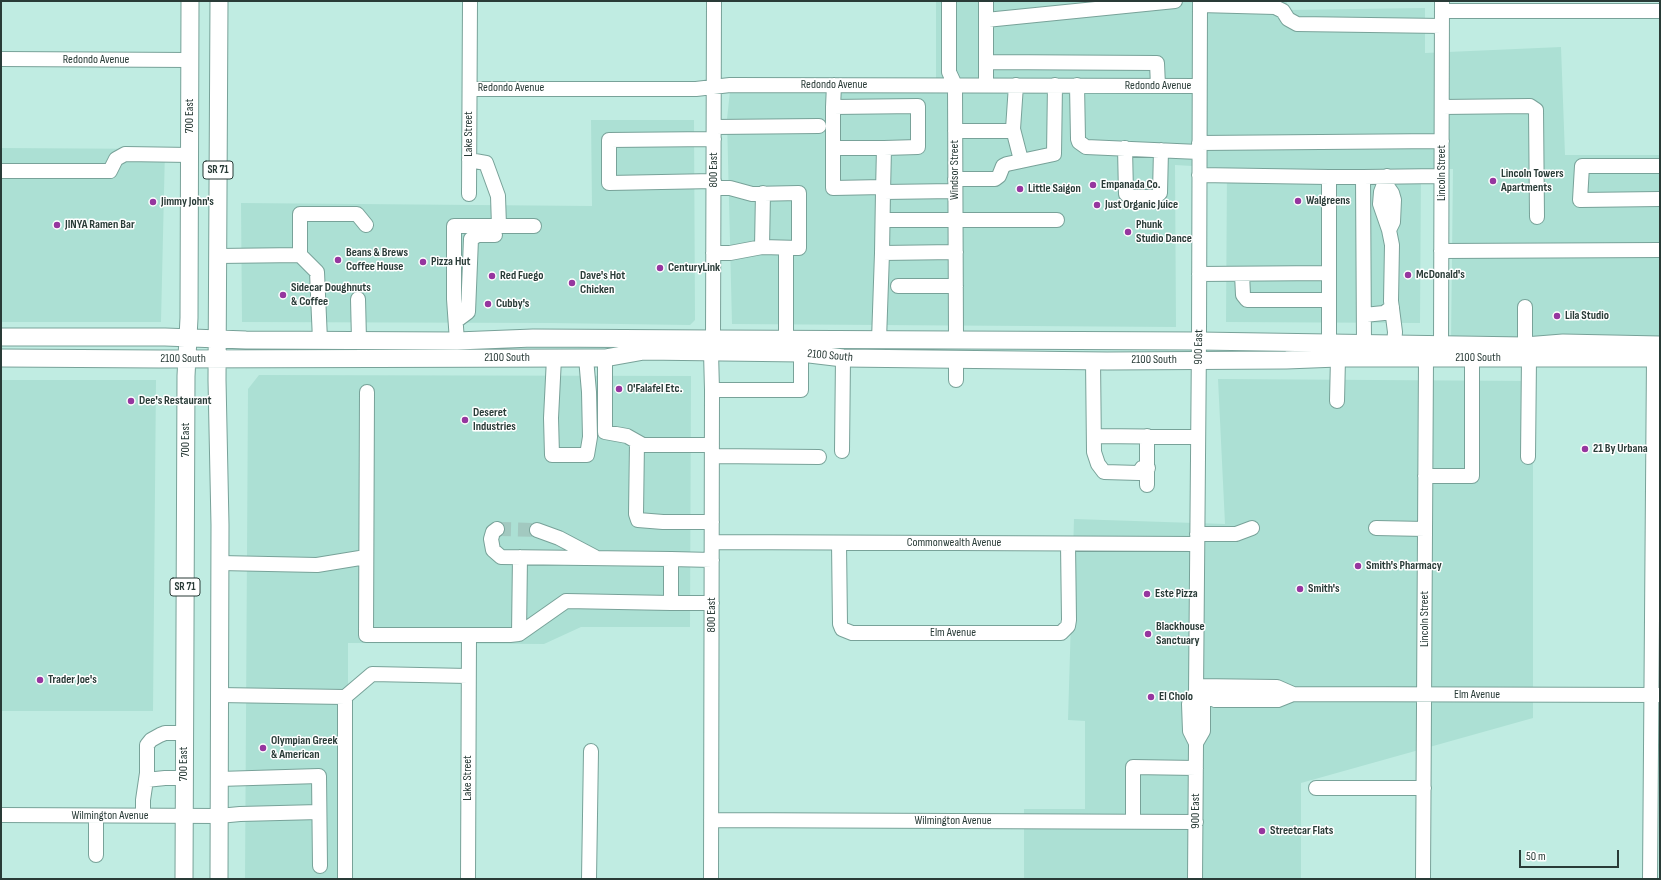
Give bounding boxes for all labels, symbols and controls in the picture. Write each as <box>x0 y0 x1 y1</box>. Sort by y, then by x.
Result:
street label: Redondo Avenue <box>63 53 129 67</box>
street label: Redondo Avenue <box>801 78 867 92</box>
street label: Redondo Avenue <box>1125 79 1191 93</box>
street label: Redondo Avenue <box>478 81 544 95</box>
street label: 700 East <box>183 99 197 133</box>
street label: Lake Street <box>462 111 476 157</box>
street label: Windsor Street <box>948 140 962 200</box>
street label: Lincoln Street <box>1435 145 1449 201</box>
street label: 800 East <box>707 152 721 188</box>
road number: SR 71 <box>203 161 233 179</box>
place label: Lincoln Towers Apartments <box>1501 167 1564 195</box>
marker: Lincoln Towers Apartments <box>1488 176 1498 186</box>
place label: Empanada Co. <box>1101 178 1160 192</box>
marker: Empanada Co. <box>1088 180 1098 190</box>
place label: Little Saigon <box>1028 182 1081 196</box>
marker: Little Saigon <box>1015 184 1025 194</box>
place label: Walgreens <box>1306 194 1350 208</box>
place label: Jimmy John's <box>161 195 214 209</box>
marker: Walgreens <box>1293 196 1303 206</box>
marker: Jimmy John's <box>148 197 158 207</box>
place label: Just Organic Juice <box>1105 198 1178 212</box>
marker: Just Organic Juice <box>1092 200 1102 210</box>
place label: JINYA Ramen Bar <box>65 218 135 232</box>
place label: Phunk Studio Dance <box>1136 218 1192 246</box>
marker: JINYA Ramen Bar <box>52 220 62 230</box>
marker: Phunk Studio Dance <box>1123 227 1133 237</box>
place label: Beans & Brews Coffee House <box>346 246 408 274</box>
marker: Beans & Brews Coffee House <box>333 255 343 265</box>
place label: Pizza Hut <box>431 255 470 269</box>
marker: Pizza Hut <box>418 257 428 267</box>
place label: CenturyLink <box>668 261 720 275</box>
marker: CenturyLink <box>655 263 665 273</box>
place label: McDonald's <box>1416 268 1465 282</box>
place label: Red Fuego <box>500 269 543 283</box>
place label: Dave's Hot Chicken <box>580 269 625 297</box>
marker: McDonald's <box>1403 270 1413 280</box>
marker: Red Fuego <box>487 271 497 281</box>
marker: Dave's Hot Chicken <box>567 278 577 288</box>
place label: Sidecar Doughnuts & Coffee <box>291 281 371 309</box>
marker: Sidecar Doughnuts & Coffee <box>278 290 288 300</box>
place label: Cubby's <box>496 297 529 311</box>
marker: Cubby's <box>483 299 493 309</box>
place label: Lila Studio <box>1565 309 1609 323</box>
marker: Lila Studio <box>1552 311 1562 321</box>
street label: 900 East <box>1191 329 1207 365</box>
street label: 2100 South <box>807 347 853 365</box>
street label: 2100 South <box>484 351 530 365</box>
street label: 2100 South <box>1455 351 1501 365</box>
street label: 2100 South <box>160 352 206 366</box>
street label: 2100 South <box>1131 353 1177 367</box>
place label: O'Falafel Etc. <box>627 382 682 396</box>
marker: O'Falafel Etc. <box>614 384 624 394</box>
place label: Dee's Restaurant <box>139 394 212 408</box>
marker: Dee's Restaurant <box>126 396 136 406</box>
place label: Deseret Industries <box>473 406 516 434</box>
marker: Deseret Industries <box>460 415 470 425</box>
street label: 700 East <box>179 423 193 457</box>
place label: 21 By Urbana <box>1593 442 1648 456</box>
marker: 21 By Urbana <box>1580 444 1590 454</box>
street label: Commonwealth Avenue <box>907 536 1001 550</box>
place label: Smith's Pharmacy <box>1366 559 1442 573</box>
marker: Smith's Pharmacy <box>1353 561 1363 571</box>
road number: SR 71 <box>170 578 200 596</box>
place label: Smith's <box>1308 582 1340 596</box>
marker: Smith's <box>1295 584 1305 594</box>
place label: Este Pizza <box>1155 587 1198 601</box>
marker: Este Pizza <box>1142 589 1152 599</box>
street label: Lincoln Street <box>1418 591 1432 647</box>
street label: 800 East <box>705 597 719 633</box>
place label: Blackhouse Sanctuary <box>1156 620 1205 648</box>
street label: Elm Avenue <box>930 626 976 640</box>
marker: Blackhouse Sanctuary <box>1143 629 1153 639</box>
place label: Trader Joe's <box>48 673 97 687</box>
marker: Trader Joe's <box>35 675 45 685</box>
street label: Elm Avenue <box>1454 688 1500 702</box>
place label: El Cholo <box>1159 690 1193 704</box>
marker: El Cholo <box>1146 692 1156 702</box>
place label: Olympian Greek & American <box>271 734 338 762</box>
marker: Olympian Greek & American <box>258 743 268 753</box>
street label: 700 East <box>177 747 191 781</box>
street label: Lake Street <box>461 755 475 801</box>
street label: 900 East <box>1189 793 1203 829</box>
street label: Wilmington Avenue <box>71 809 149 823</box>
street label: Wilmington Avenue <box>914 814 992 828</box>
place label: Streetcar Flats <box>1270 824 1333 838</box>
marker: Streetcar Flats <box>1257 826 1267 836</box>
scale bar <box>1521 842 1621 868</box>
text: 50 m <box>1526 849 1546 864</box>

